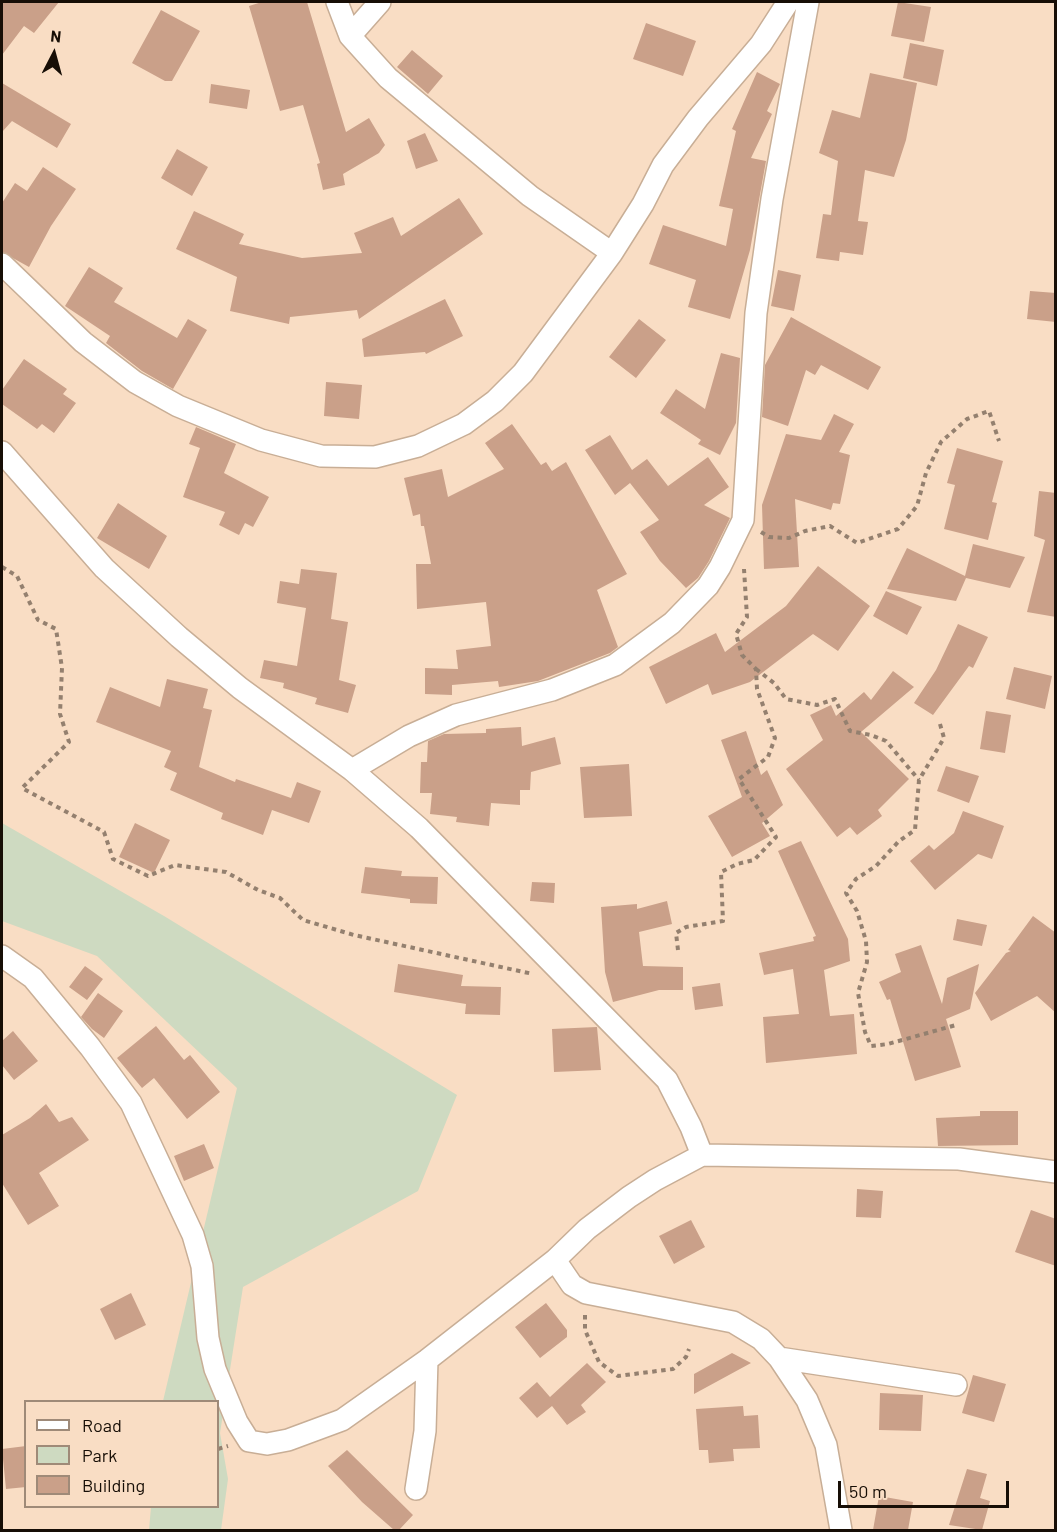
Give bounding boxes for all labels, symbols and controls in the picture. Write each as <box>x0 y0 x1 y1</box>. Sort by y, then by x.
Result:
north arrow <box>24 24 84 84</box>
text: N <box>50 26 62 46</box>
legend <box>24 1400 219 1508</box>
text: Road <box>82 1414 122 1436</box>
text: Park <box>82 1444 117 1466</box>
scale bar <box>841 1469 1012 1507</box>
text: Building <box>82 1474 145 1496</box>
text: 50 m <box>849 1480 887 1502</box>

